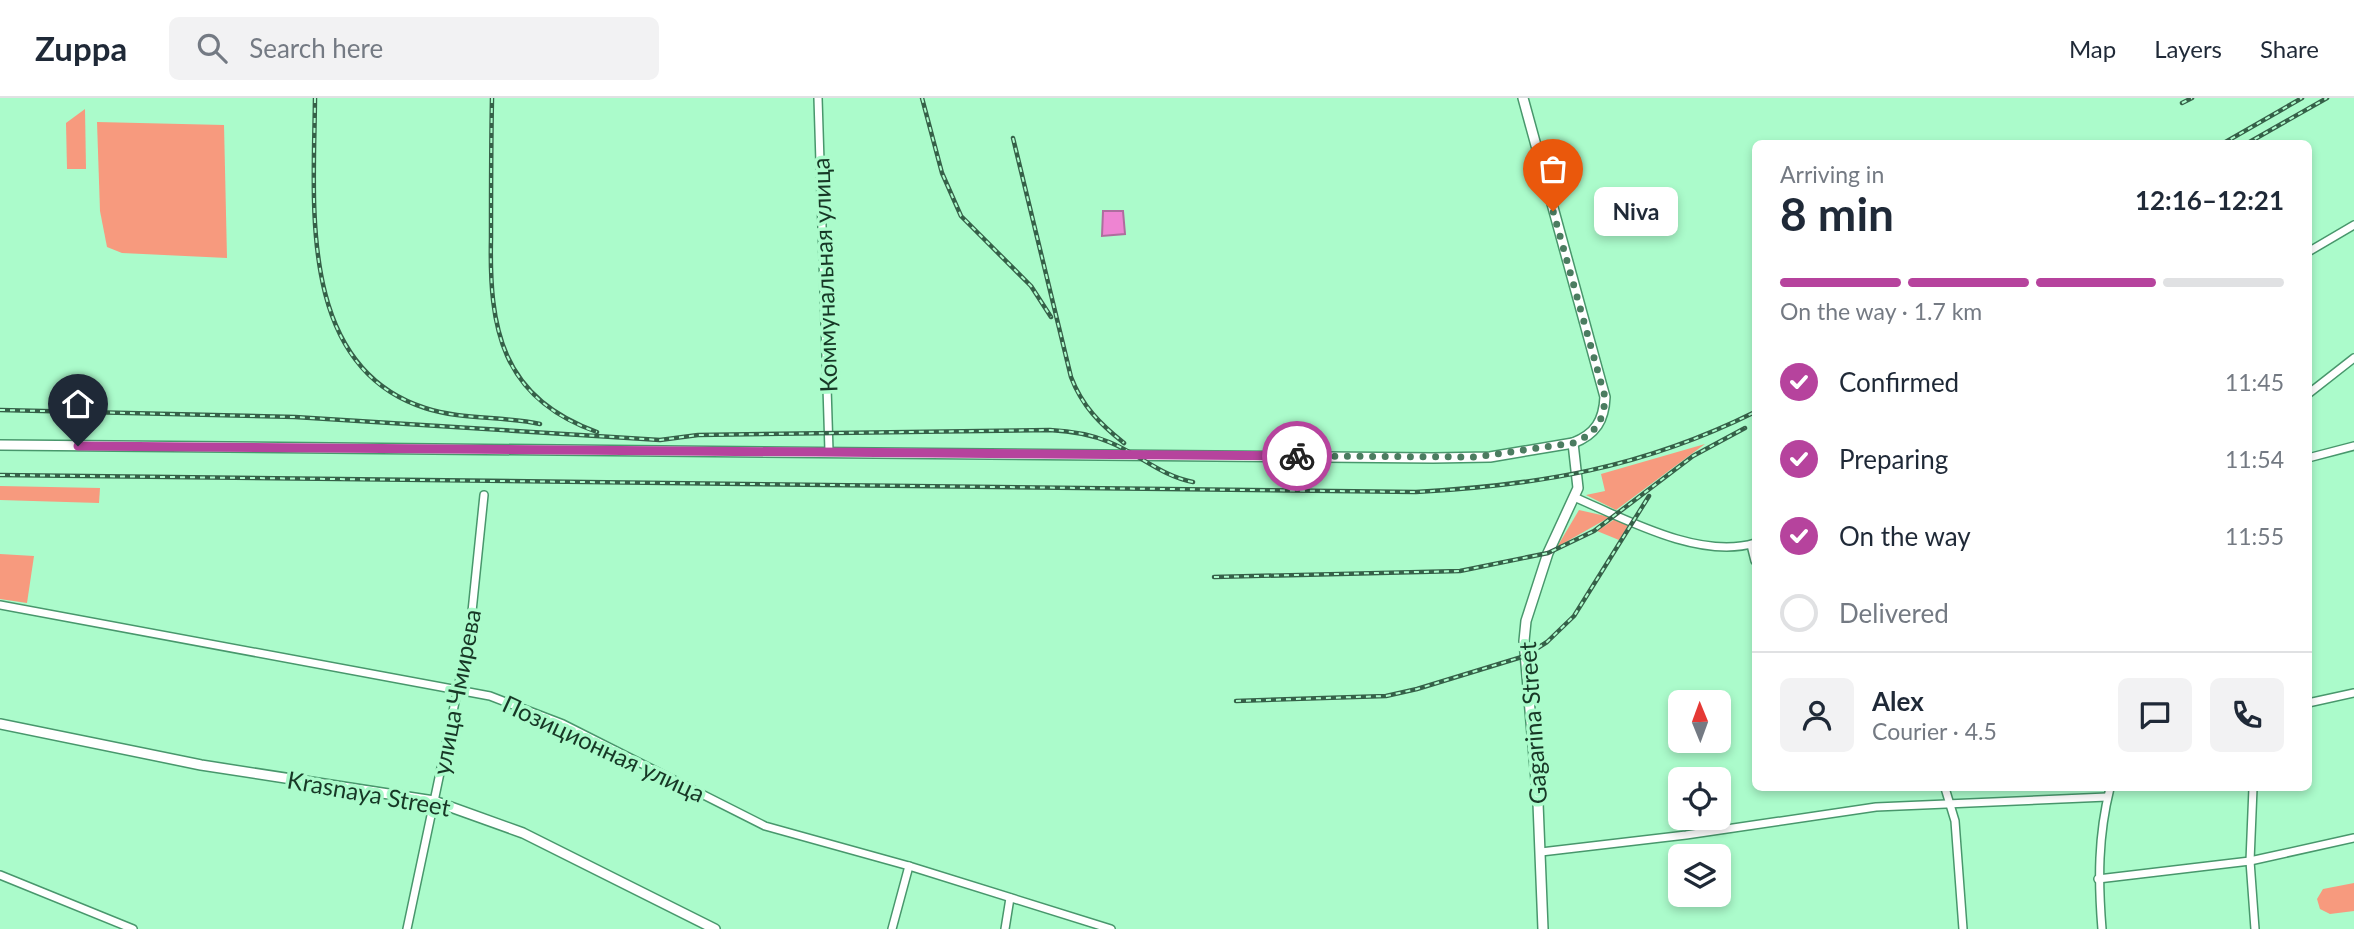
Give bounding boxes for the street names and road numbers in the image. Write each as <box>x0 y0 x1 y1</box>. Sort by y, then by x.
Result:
street label: Коммунальная улица <box>805 157 843 393</box>
street label: улица Чмирева <box>426 607 486 777</box>
street label: Gagarina Street <box>1512 640 1552 805</box>
street label: Позиционная улица <box>498 688 710 808</box>
street label: Krasnaya Street <box>285 764 453 822</box>

